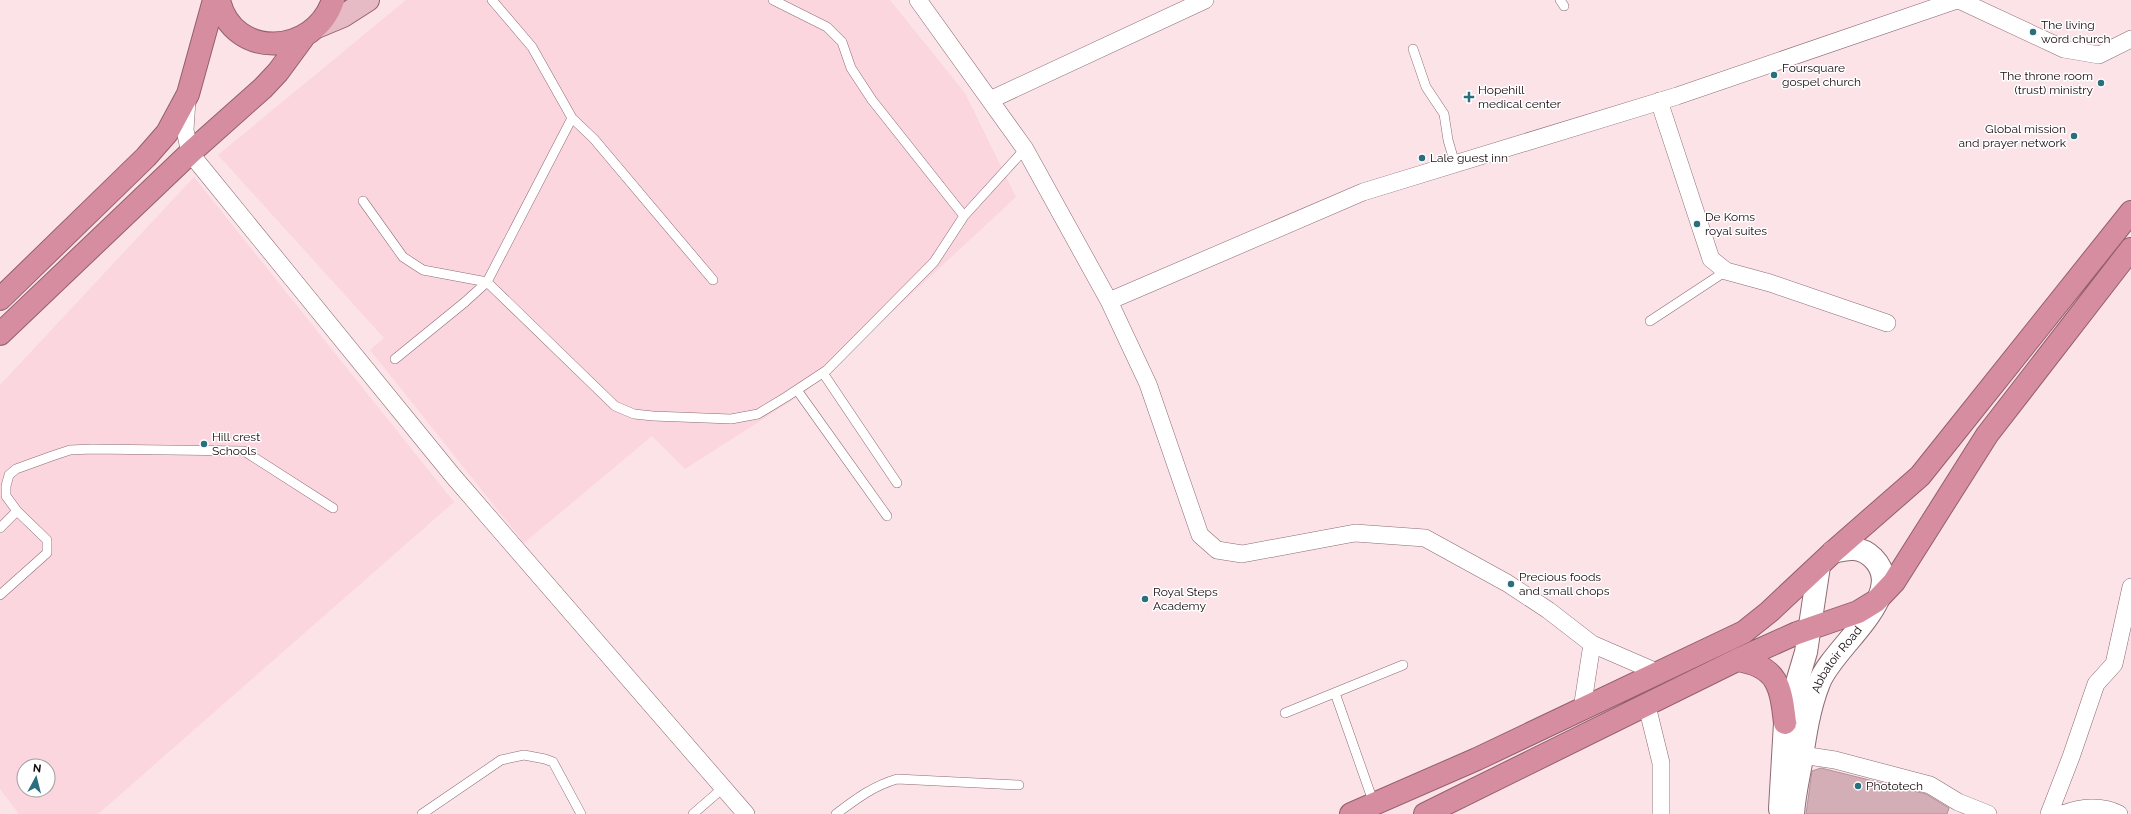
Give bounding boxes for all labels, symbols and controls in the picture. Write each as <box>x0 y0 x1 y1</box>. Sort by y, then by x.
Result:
place label: The living word church <box>2041 18 2111 46</box>
marker: The living word church <box>2028 27 2038 37</box>
place label: Foursquare gospel church <box>1782 61 1861 89</box>
place label: The throne room (trust) ministry <box>2000 69 2093 97</box>
marker: Foursquare gospel church <box>1769 70 1779 80</box>
marker: The throne room (trust) ministry <box>2096 78 2106 88</box>
place label: Hopehill medical center <box>1478 83 1562 111</box>
marker: Hopehill medical center <box>1463 91 1475 103</box>
place label: Global mission and prayer network <box>1958 122 2067 150</box>
marker: Global mission and prayer network <box>2069 131 2079 141</box>
place label: Lale guest inn <box>1430 151 1508 165</box>
marker: Lale guest inn <box>1417 153 1427 163</box>
place label: De Koms royal suites <box>1705 210 1767 238</box>
marker: De Koms royal suites <box>1692 219 1702 229</box>
place label: Hill crest Schools <box>212 430 260 458</box>
marker: Hill crest Schools <box>199 439 209 449</box>
place label: Precious foods and small chops <box>1519 570 1610 598</box>
marker: Precious foods and small chops <box>1506 579 1516 589</box>
place label: Royal Steps Academy <box>1153 585 1218 613</box>
marker: Royal Steps Academy <box>1140 594 1150 604</box>
street label: Abbatoir Road <box>1809 623 1865 695</box>
north arrow <box>16 758 56 798</box>
text: N <box>32 762 42 776</box>
place label: Phototech <box>1866 779 1923 793</box>
marker: Phototech <box>1853 781 1863 791</box>

